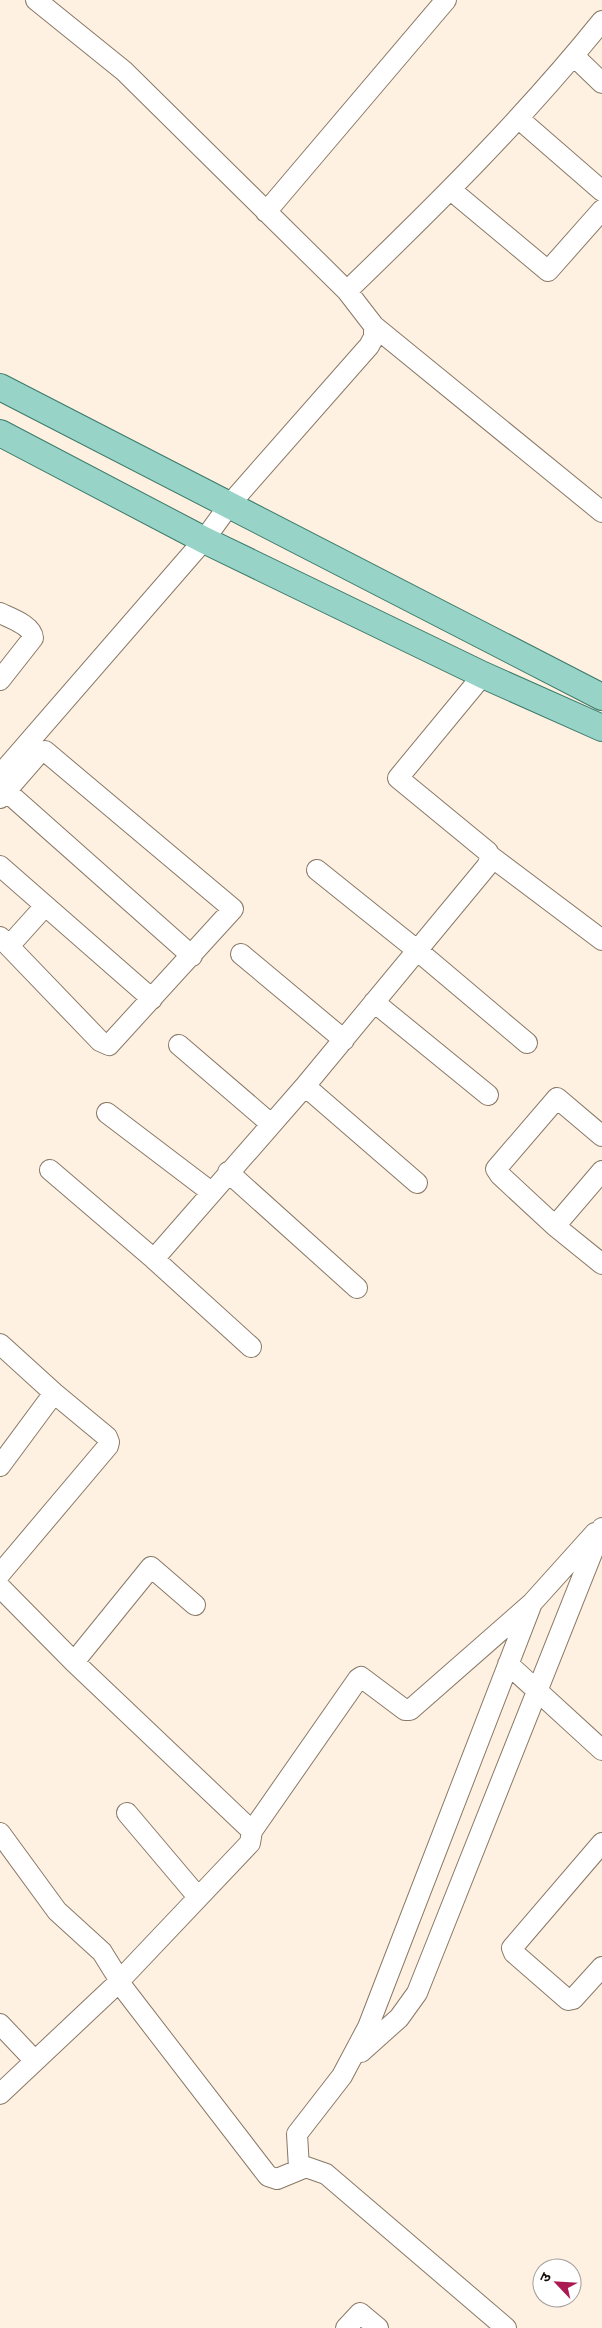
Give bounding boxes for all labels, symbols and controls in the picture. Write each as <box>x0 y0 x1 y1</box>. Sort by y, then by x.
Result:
north arrow <box>532 2258 582 2308</box>
text: उ <box>534 2268 556 2285</box>

